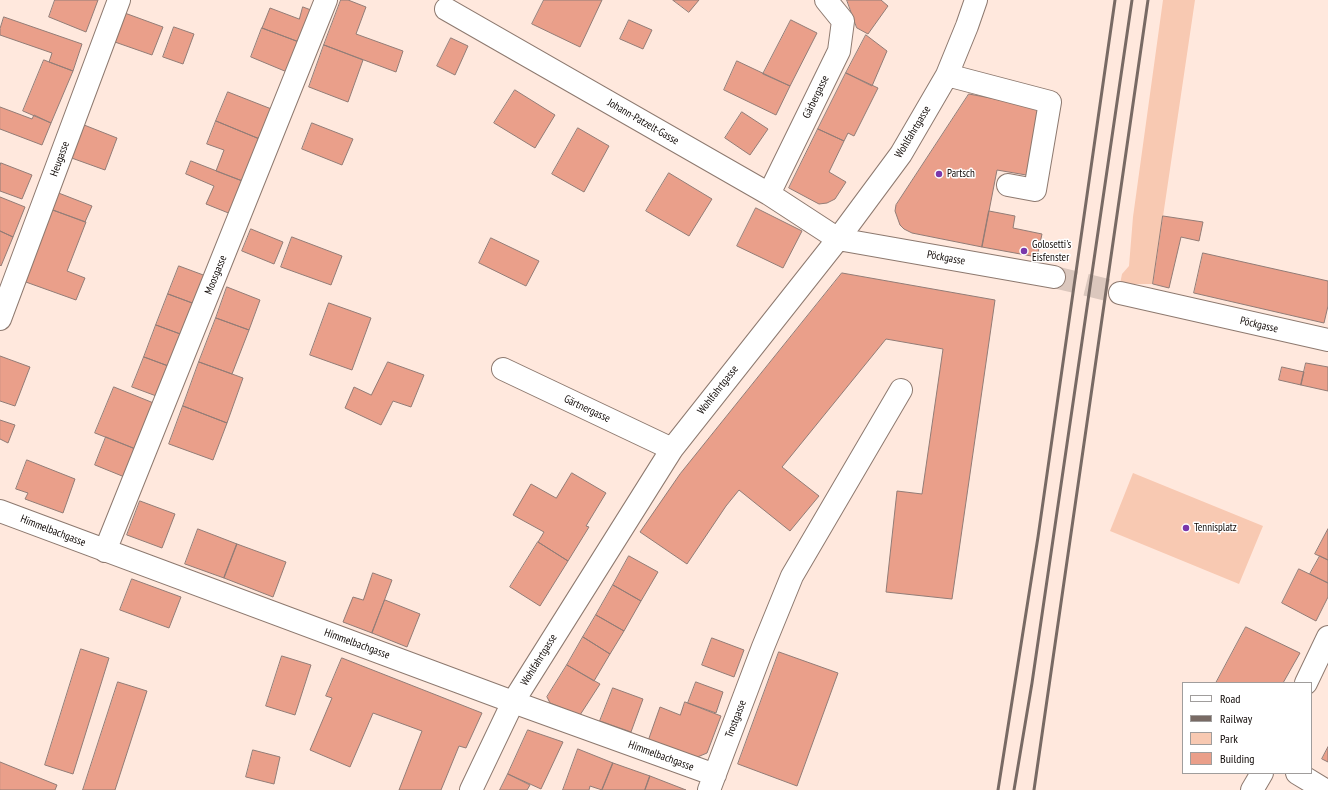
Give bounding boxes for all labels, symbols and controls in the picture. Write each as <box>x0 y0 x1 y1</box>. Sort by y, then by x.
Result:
street label: Gärbergasse <box>800 73 832 121</box>
street label: Johann-Patzelt-Gasse <box>605 96 681 148</box>
street label: Wohlfahrtgasse <box>892 104 934 160</box>
street label: Heugasse <box>48 140 72 178</box>
place label: Partsch <box>947 167 975 181</box>
marker: Partsch <box>934 169 944 179</box>
place label: Golosetti's Eisfenster <box>1032 238 1071 264</box>
marker: Golosetti's Eisfenster <box>1019 246 1029 256</box>
street label: Pöckgasse <box>926 248 966 268</box>
street label: Moosgasse <box>202 253 230 297</box>
street label: Pöckgasse <box>1239 314 1279 336</box>
street label: Wohlfahrtgasse <box>695 363 741 417</box>
street label: Gärtnergasse <box>562 393 612 425</box>
street label: Himmelbachgasse <box>19 513 87 549</box>
place label: Tennisplatz <box>1194 521 1237 535</box>
marker: Tennisplatz <box>1181 523 1191 533</box>
street label: Himmelbachgasse <box>322 626 392 662</box>
street label: Wohlfahrtgasse <box>518 632 560 688</box>
legend <box>1182 682 1312 774</box>
text: Road <box>1220 691 1240 706</box>
street label: Trostgasse <box>723 698 749 740</box>
text: Railway <box>1220 711 1252 726</box>
text: Park <box>1220 731 1238 746</box>
street label: Himmelbachgasse <box>626 738 696 774</box>
text: Building <box>1220 751 1255 766</box>

